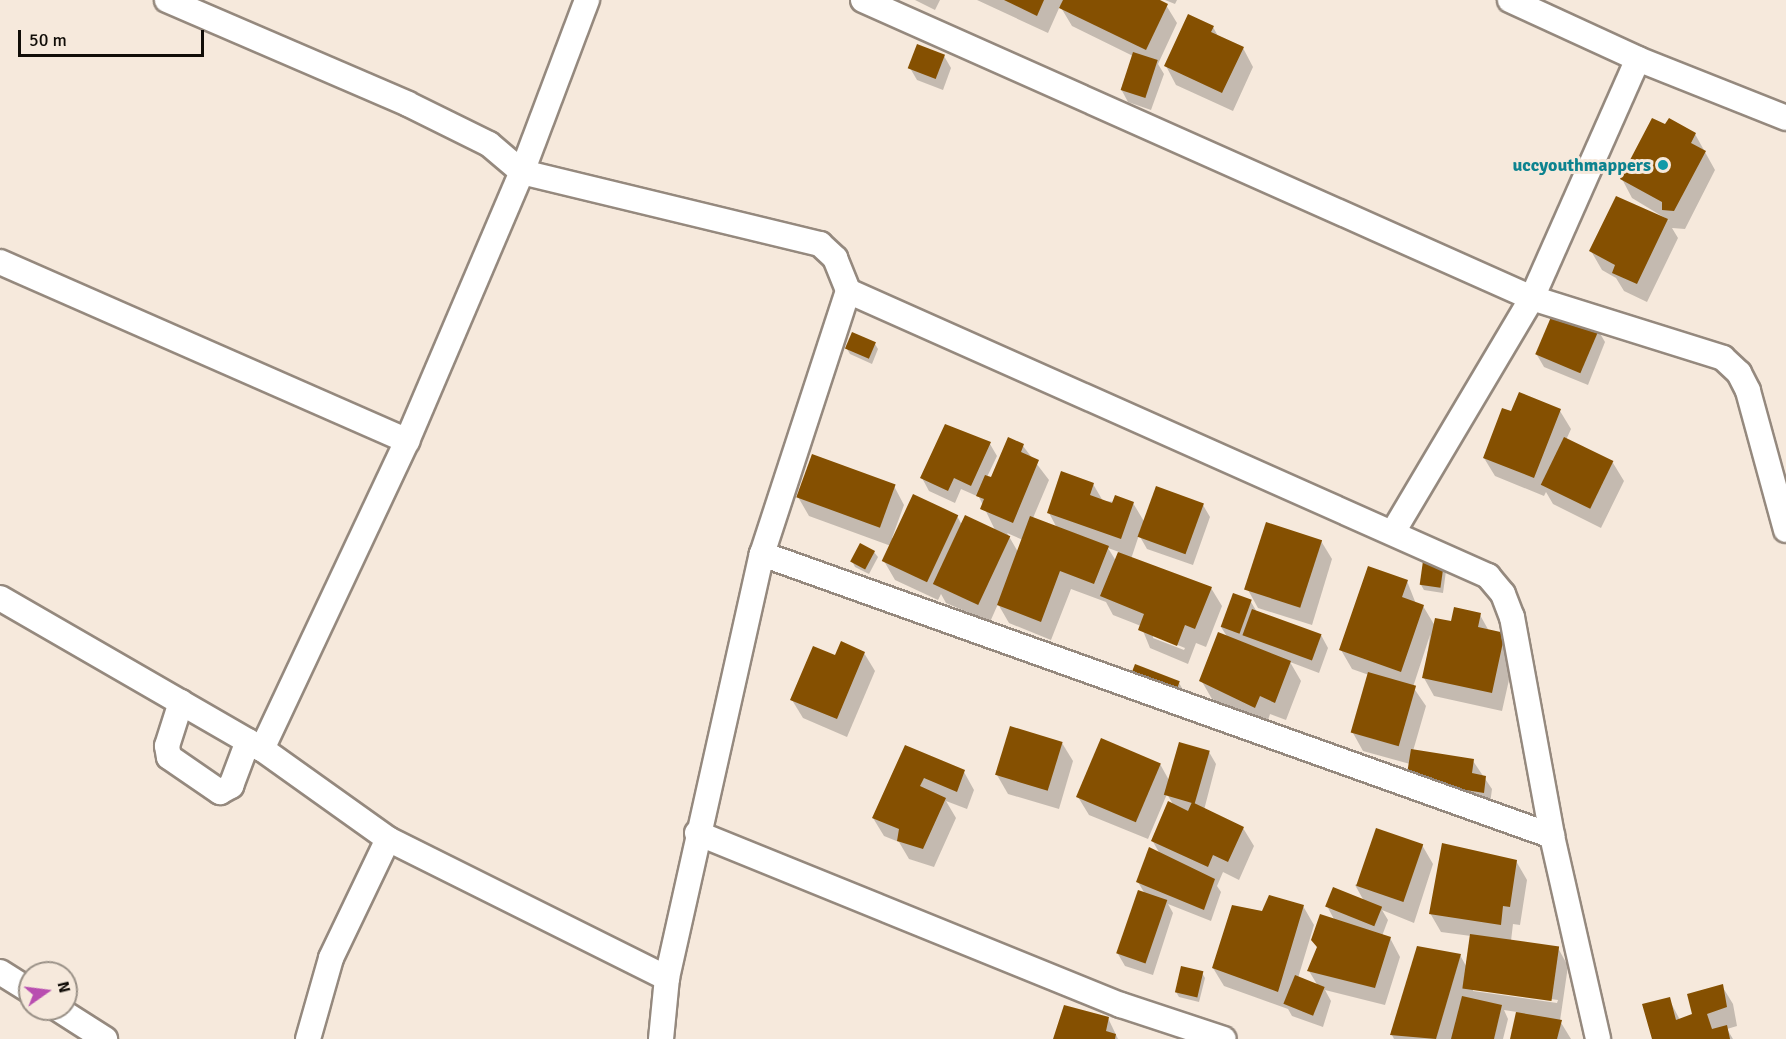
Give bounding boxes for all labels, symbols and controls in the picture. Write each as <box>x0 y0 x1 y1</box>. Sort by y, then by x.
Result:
scale bar <box>21 18 207 56</box>
text: 50 m <box>29 29 67 51</box>
place label: uccyouthmappers <box>1512 154 1651 176</box>
marker: uccyouthmappers <box>1656 158 1670 172</box>
north arrow <box>18 961 78 1021</box>
text: N <box>52 979 75 995</box>

